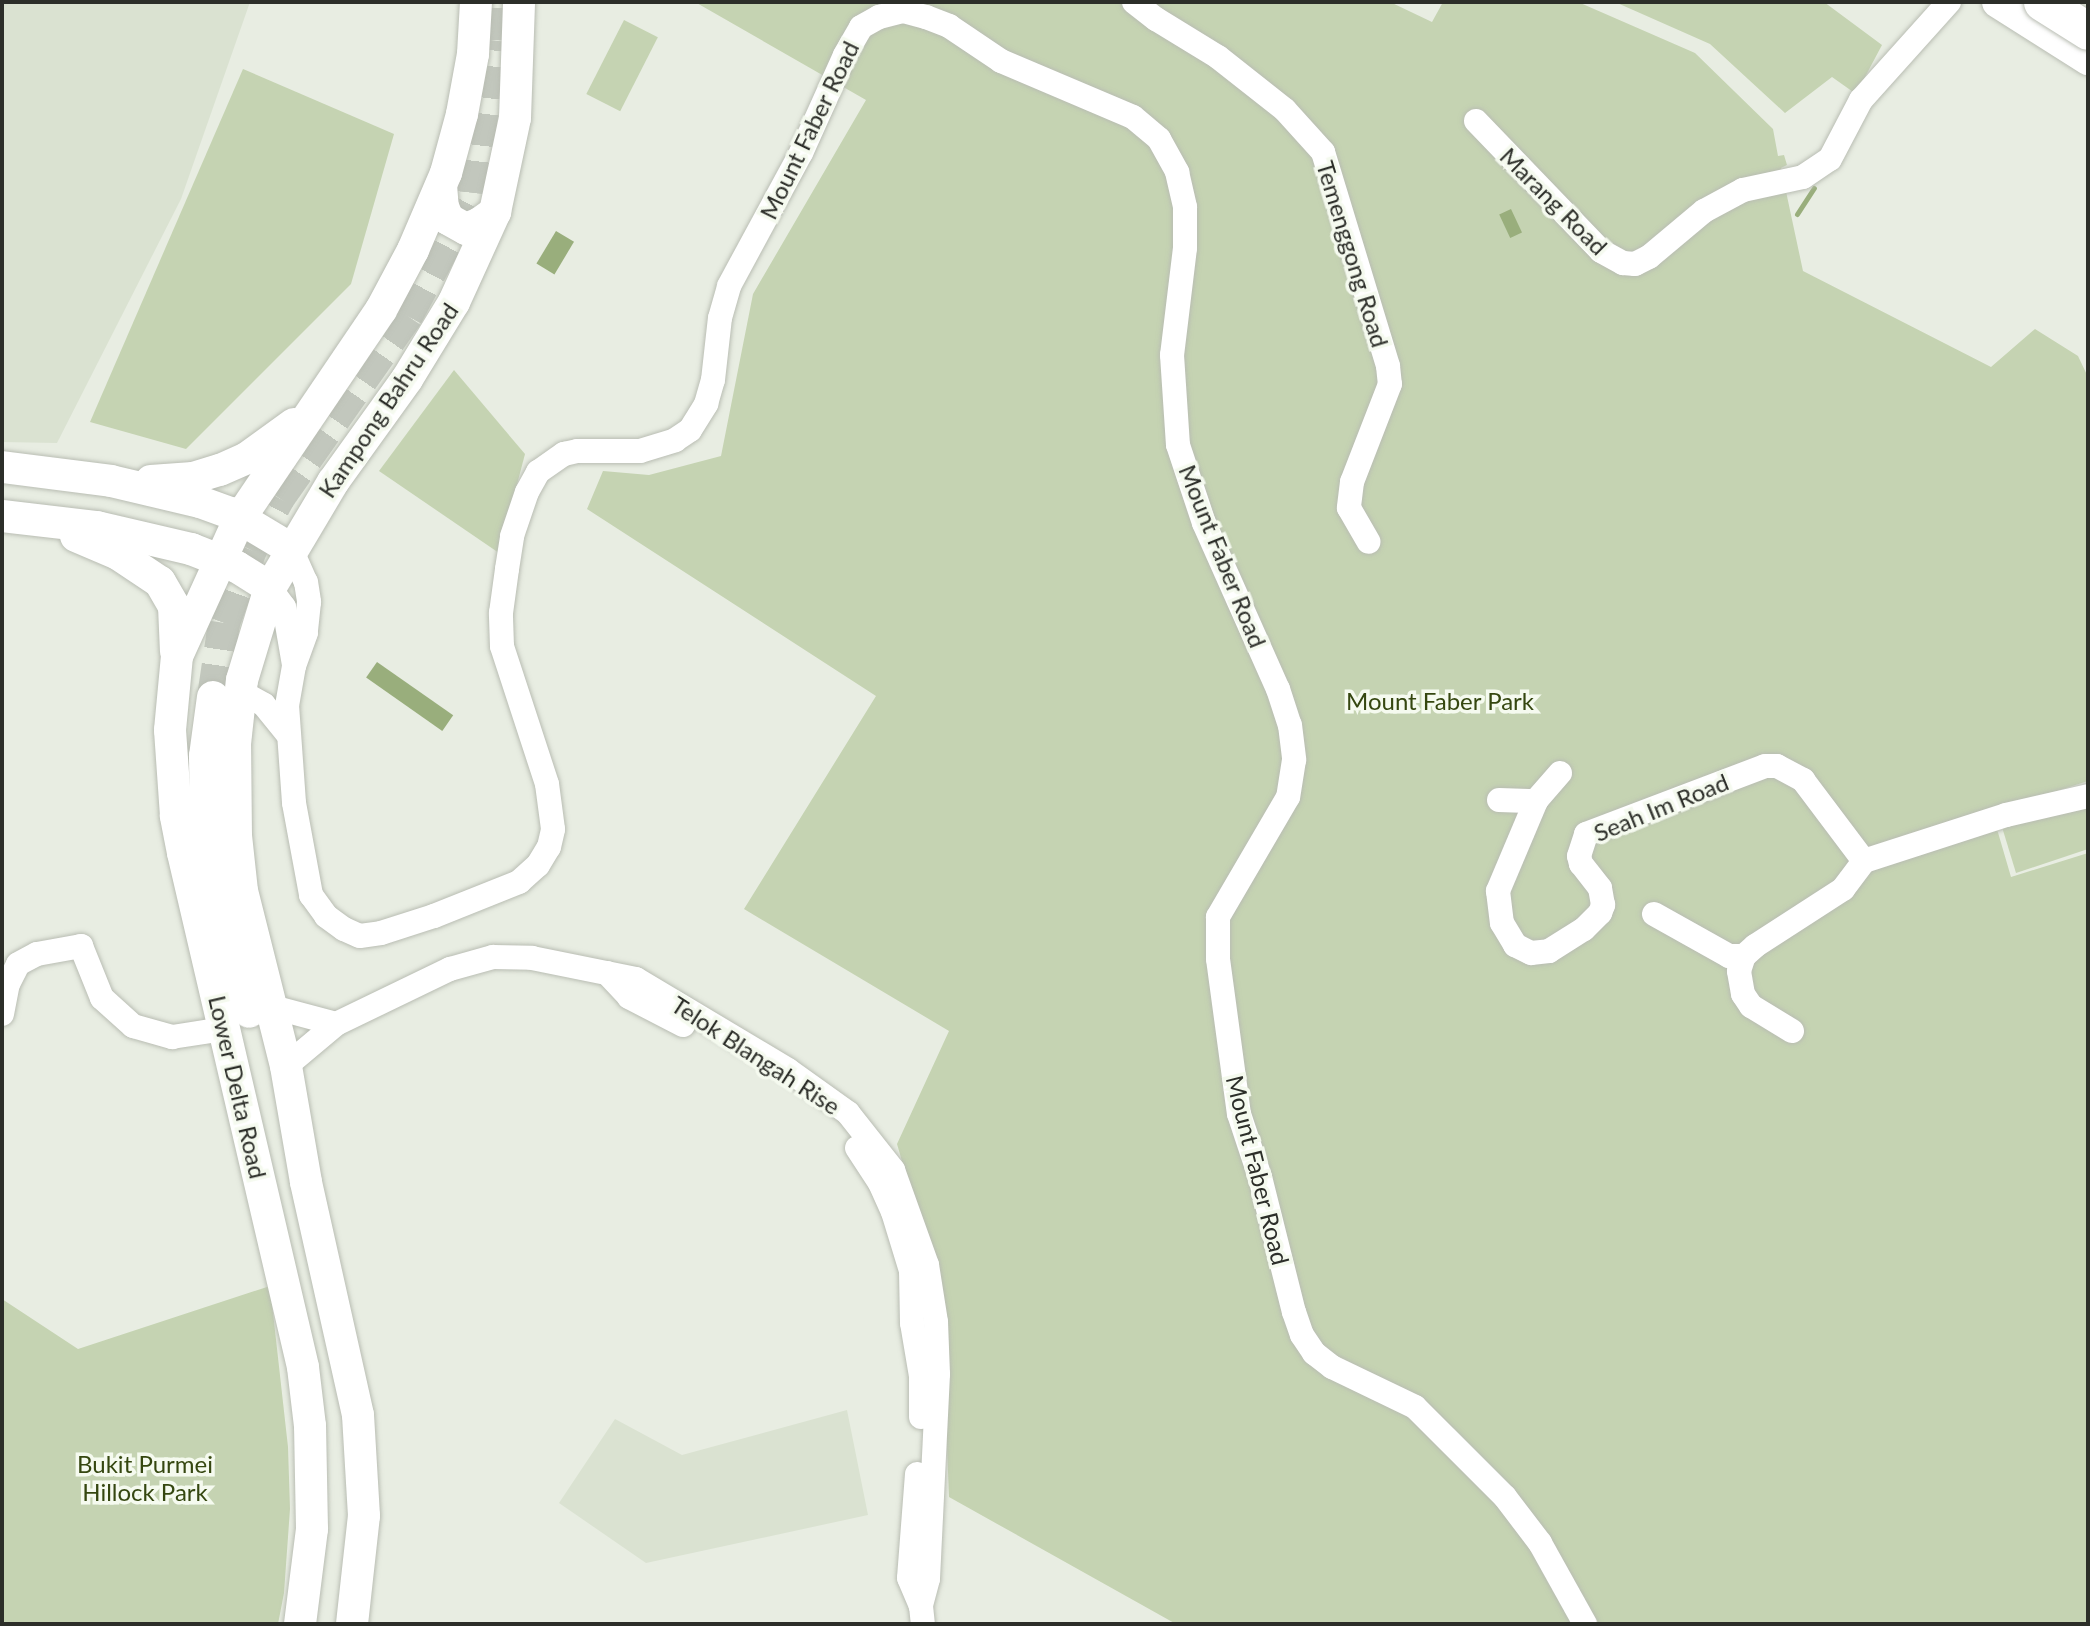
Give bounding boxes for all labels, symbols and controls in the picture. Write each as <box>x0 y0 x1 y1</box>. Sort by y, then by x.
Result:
street label: Mount Faber Road <box>753 36 865 224</box>
street label: Marang Road <box>1494 141 1614 261</box>
street label: Temenggong Road <box>1311 157 1395 351</box>
street label: Kampong Bahru Road <box>312 297 464 503</box>
street label: Mount Faber Road <box>1173 460 1273 652</box>
park label: Mount Faber Park <box>1346 687 1534 715</box>
street label: Seah Im Road <box>1589 767 1733 847</box>
street label: Telok Blangah Rise <box>666 990 846 1120</box>
street label: Lower Delta Road <box>203 992 273 1182</box>
street label: Mount Faber Road <box>1220 1072 1296 1268</box>
park label: Bukit Purmei Hillock Park <box>77 1450 213 1506</box>

